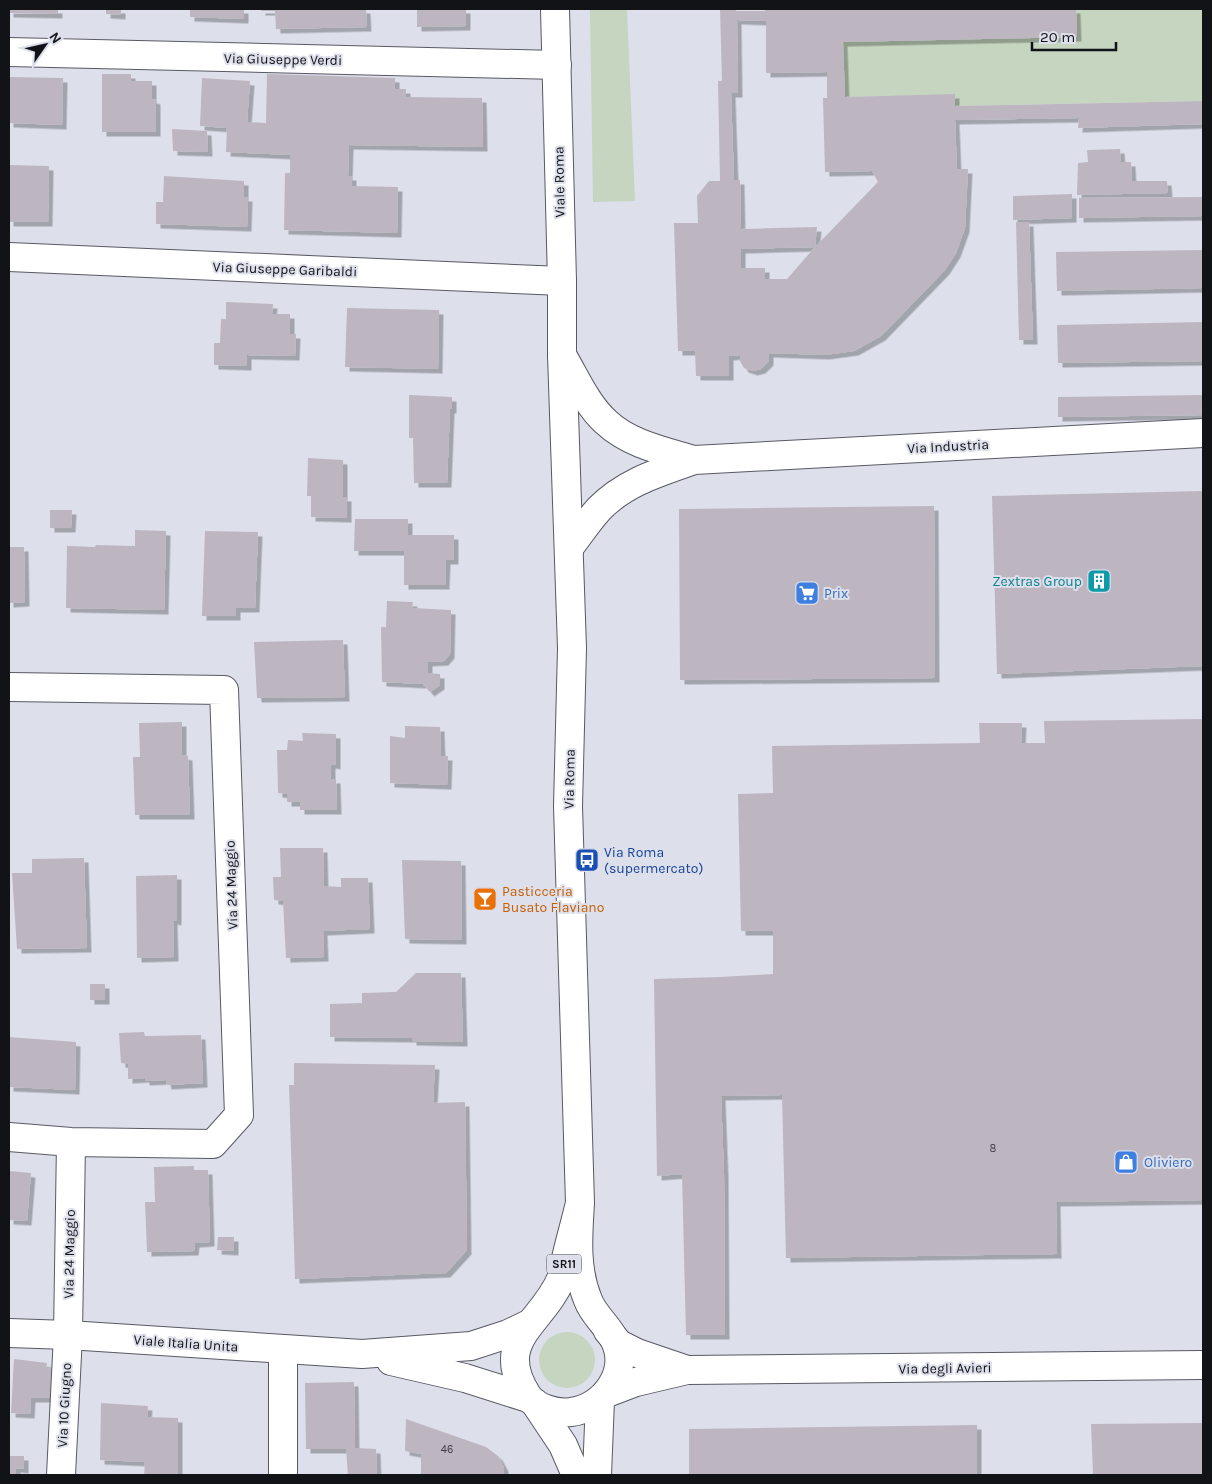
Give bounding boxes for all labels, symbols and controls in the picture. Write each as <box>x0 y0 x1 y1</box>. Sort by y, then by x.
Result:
north arrow <box>20 20 70 70</box>
scale bar <box>1032 20 1116 52</box>
text: 20 m <box>1040 28 1075 46</box>
text: N <box>46 29 65 47</box>
street label: Via Giuseppe Verdi <box>224 50 342 69</box>
street label: Viale Roma <box>550 146 569 218</box>
street label: Via Giuseppe Garibaldi <box>212 258 357 281</box>
street label: Via Industria <box>907 436 989 457</box>
building icon: Zextras Group <box>1086 568 1112 594</box>
place label: Zextras Group <box>992 573 1082 590</box>
supermarket icon: Prix <box>794 580 820 606</box>
place label: Prix <box>824 585 848 602</box>
street label: Via Roma <box>560 749 579 809</box>
street label: Via 24 Maggio <box>221 840 242 930</box>
place label: Via Roma (supermercato) <box>604 844 703 877</box>
bus stop icon: Via Roma (supermercato) <box>574 847 600 873</box>
place label: Pasticceria Busato Flaviano <box>502 883 604 916</box>
bar icon: Pasticceria Busato Flaviano <box>472 886 498 912</box>
house number: 8 <box>990 1142 997 1155</box>
shop icon: Oliviero <box>1113 1149 1139 1175</box>
place label: Oliviero <box>1144 1154 1192 1171</box>
street label: Via 24 Maggio <box>60 1209 79 1299</box>
road number: SR11 <box>546 1254 582 1274</box>
street label: Viale Italia Unita <box>133 1331 239 1356</box>
street label: Via degli Avieri <box>898 1359 992 1378</box>
street label: Via 10 Giugno <box>54 1362 75 1448</box>
house number: 46 <box>441 1443 453 1456</box>

